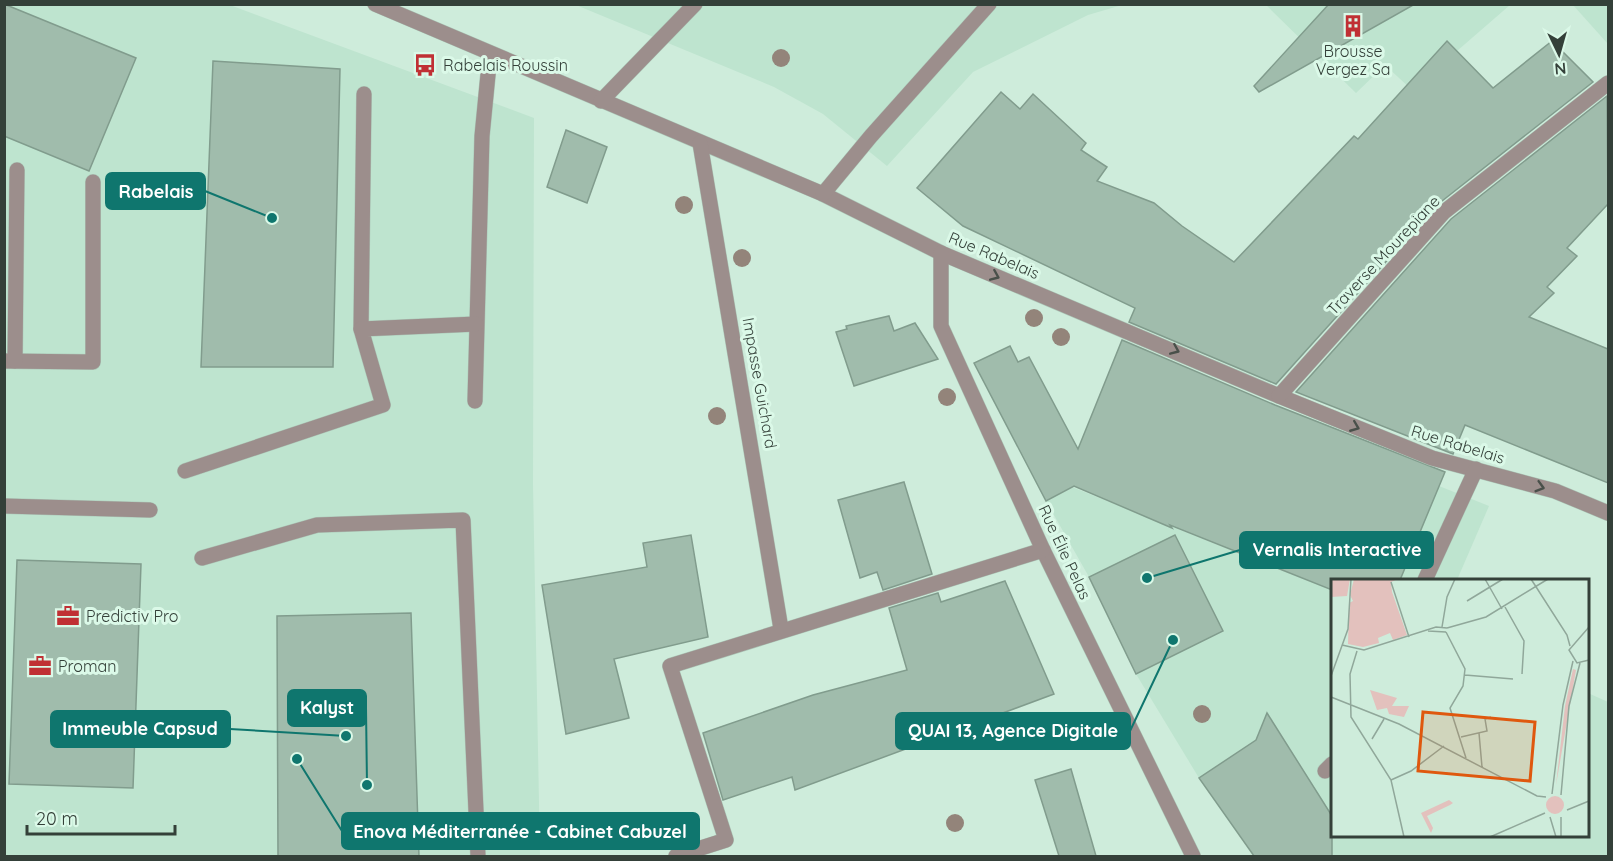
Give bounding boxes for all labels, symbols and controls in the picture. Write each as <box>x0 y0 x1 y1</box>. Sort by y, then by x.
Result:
building icon: Brousse Vergez Sa <box>1340 13 1366 39</box>
north arrow <box>1529 24 1589 84</box>
place label: Brousse Vergez Sa <box>1316 41 1390 79</box>
bus stop icon: Rabelais Roussin <box>412 52 438 78</box>
place label: Rabelais Roussin <box>443 55 568 75</box>
text: N <box>1554 58 1567 79</box>
callout: Rabelais <box>106 173 205 209</box>
text: Rabelais <box>119 180 194 203</box>
street label: Traverse Mourepiane <box>1322 191 1444 319</box>
street label: Rue Rabelais <box>946 227 1042 283</box>
one-way arrow <box>989 269 1000 281</box>
street label: Impasse Guichard <box>739 316 781 450</box>
one-way arrow <box>1169 343 1180 355</box>
one-way arrow <box>1348 420 1359 432</box>
street label: Rue Rabelais <box>1409 420 1507 468</box>
one-way arrow <box>1534 480 1545 492</box>
street label: Rue Élie Pelas <box>1034 502 1096 602</box>
callout: Vernalis Interactive <box>1240 532 1433 568</box>
text: Vernalis Interactive <box>1252 538 1422 561</box>
inset map <box>1331 579 1589 837</box>
office icon: Predictiv Pro <box>55 603 81 629</box>
place label: Predictiv Pro <box>86 606 178 626</box>
office icon: Proman <box>27 653 53 679</box>
place label: Proman <box>58 656 117 676</box>
callout: Kalyst <box>288 690 366 726</box>
text: Kalyst <box>300 696 354 719</box>
callout: Immeuble Capsud <box>51 711 230 747</box>
callout: QUAI 13, Agence Digitale <box>896 713 1130 749</box>
text: Immeuble Capsud <box>62 717 218 740</box>
text: QUAI 13, Agence Digitale <box>908 719 1118 742</box>
scale bar <box>27 798 176 836</box>
text: 20 m <box>36 807 78 830</box>
callout: Enova Méditerranée - Cabinet Cabuzel <box>342 813 699 849</box>
text: Enova Méditerranée - Cabinet Cabuzel <box>353 820 687 843</box>

